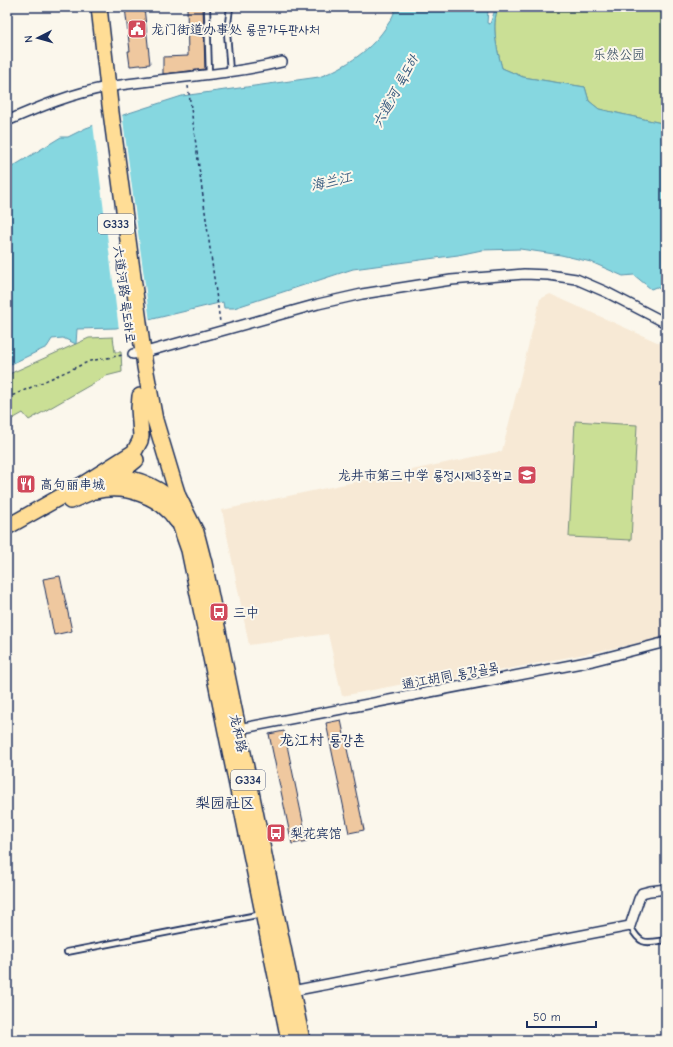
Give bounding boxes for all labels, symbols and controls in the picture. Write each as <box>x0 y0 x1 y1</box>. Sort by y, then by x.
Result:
north arrow <box>18 18 58 58</box>
public building icon: 龙门街道办事处 룡문가두판사처 <box>126 18 148 40</box>
place label: 龙门街道办事处 룡문가두판사처 <box>151 22 320 37</box>
text: N <box>22 35 35 43</box>
park label: 乐然公园 <box>593 47 645 62</box>
water label: 六道河 륙도하 <box>369 51 422 131</box>
water label: 海兰江 <box>309 168 354 194</box>
road number: G333 <box>98 214 134 234</box>
street label: 六道河路 륙도하로 <box>110 244 139 344</box>
school or university icon: 龙井市第三中学 룡정시제3중학교 <box>516 464 538 486</box>
place label: 龙井市第三中学 룡정시제3중학교 <box>338 468 513 483</box>
restaurant icon: 高句丽串城 <box>15 473 37 495</box>
place label: 高句丽串城 <box>40 477 105 492</box>
bus stop icon: 三中 <box>208 601 230 623</box>
place label: 三中 <box>233 605 259 620</box>
street label: 通江胡同 통강골목 <box>400 659 500 692</box>
street label: 龙和路 <box>227 712 250 754</box>
district label: 龙江村 룡강촌 <box>279 731 365 749</box>
road number: G334 <box>231 770 265 790</box>
district label: 梨园社区 <box>195 794 255 812</box>
bus stop icon: 梨花宾馆 <box>265 822 287 844</box>
place label: 梨花宾馆 <box>290 826 342 841</box>
scale bar <box>527 1003 596 1029</box>
text: 50 m <box>533 1010 561 1024</box>

